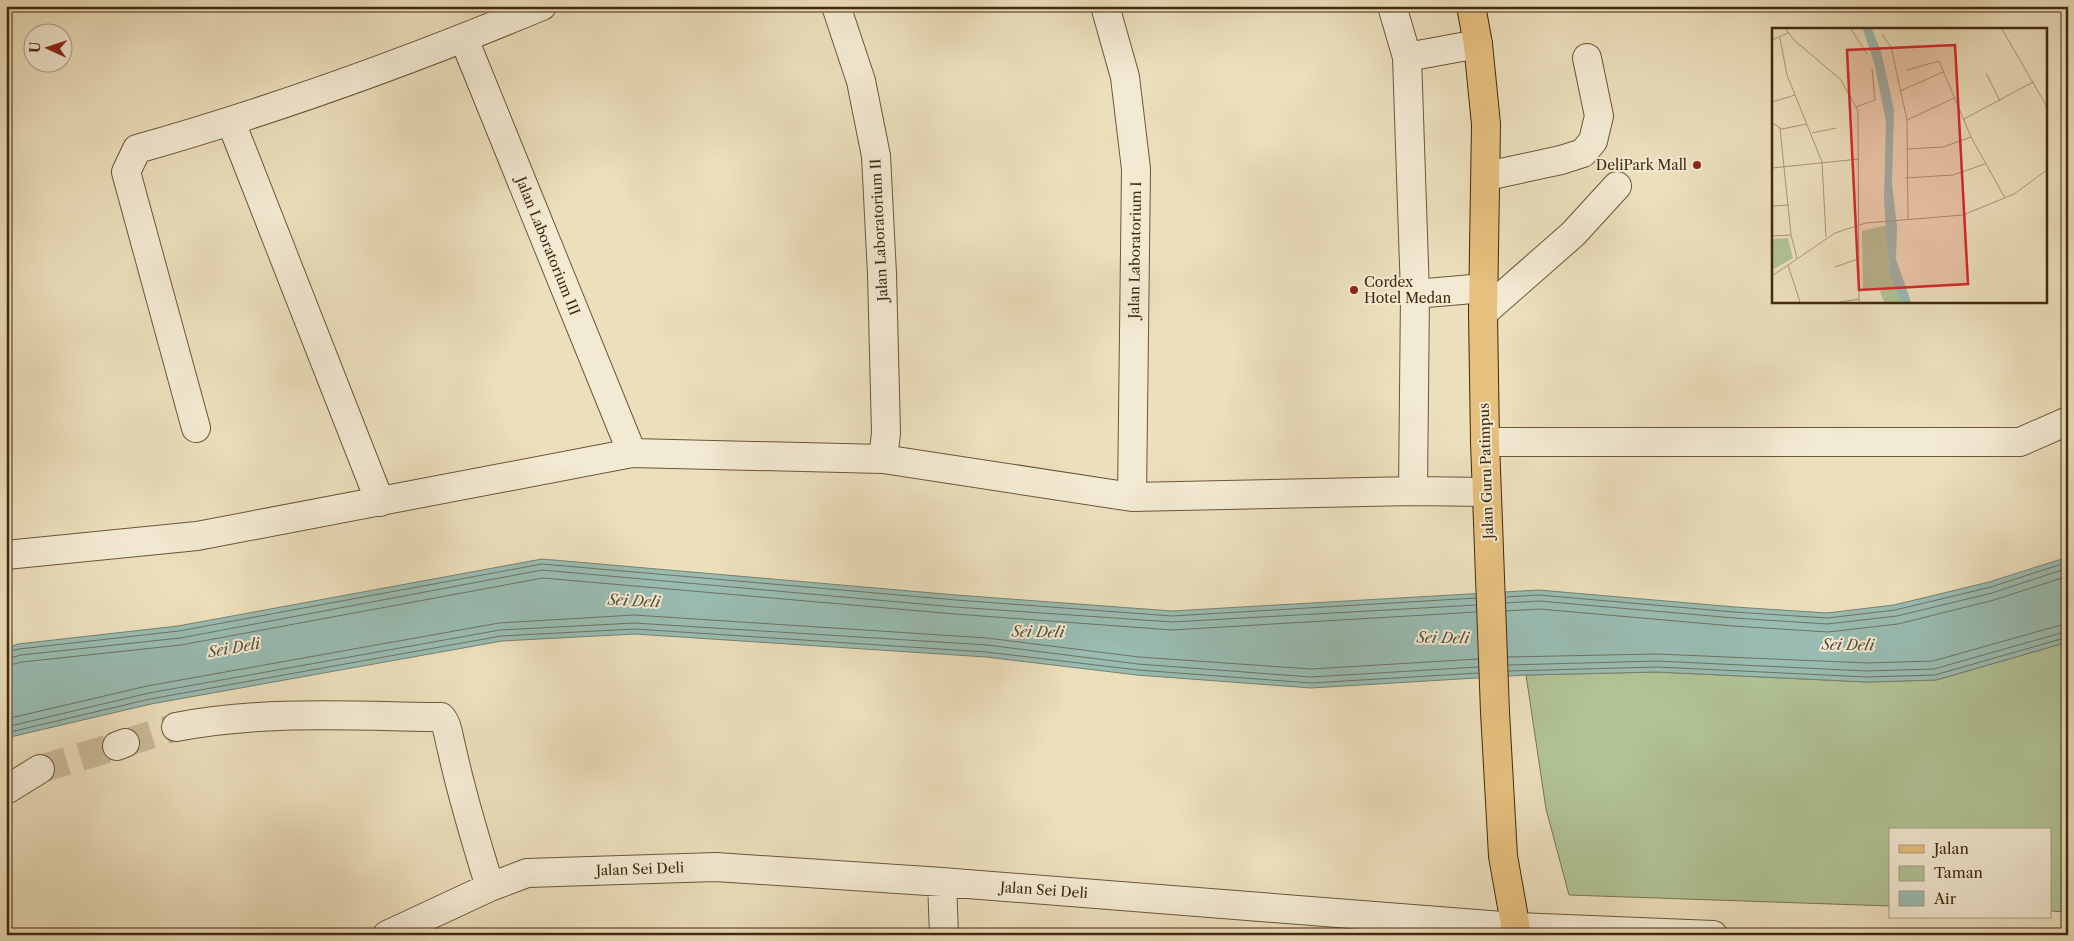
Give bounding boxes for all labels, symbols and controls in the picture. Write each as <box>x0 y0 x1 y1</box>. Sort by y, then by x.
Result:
north arrow <box>22 22 72 72</box>
inset map <box>1772 28 2046 302</box>
text: U <box>26 41 44 53</box>
place label: DeliPark Mall <box>1596 156 1687 174</box>
street label: Jalan Laboratorium II <box>866 158 892 304</box>
marker: DeliPark Mall <box>1691 159 1703 171</box>
street label: Jalan Laboratorium III <box>511 172 584 318</box>
street label: Jalan Laboratorium I <box>1125 181 1145 321</box>
place label: Cordex Hotel Medan <box>1364 273 1451 307</box>
marker: Cordex Hotel Medan <box>1348 284 1360 296</box>
street label: Jalan Guru Patimpus <box>1475 403 1497 541</box>
water label: Sei Deli <box>606 590 662 611</box>
water label: Sei Deli <box>1011 622 1066 641</box>
water label: Sei Deli <box>1416 628 1471 647</box>
water label: Sei Deli <box>206 633 263 662</box>
water label: Sei Deli <box>1821 635 1876 654</box>
legend <box>1889 828 2052 918</box>
text: Jalan <box>1932 839 1969 858</box>
street label: Jalan Sei Deli <box>594 858 684 880</box>
text: Taman <box>1934 863 1984 882</box>
street label: Jalan Sei Deli <box>997 878 1089 902</box>
text: Air <box>1933 889 1957 908</box>

